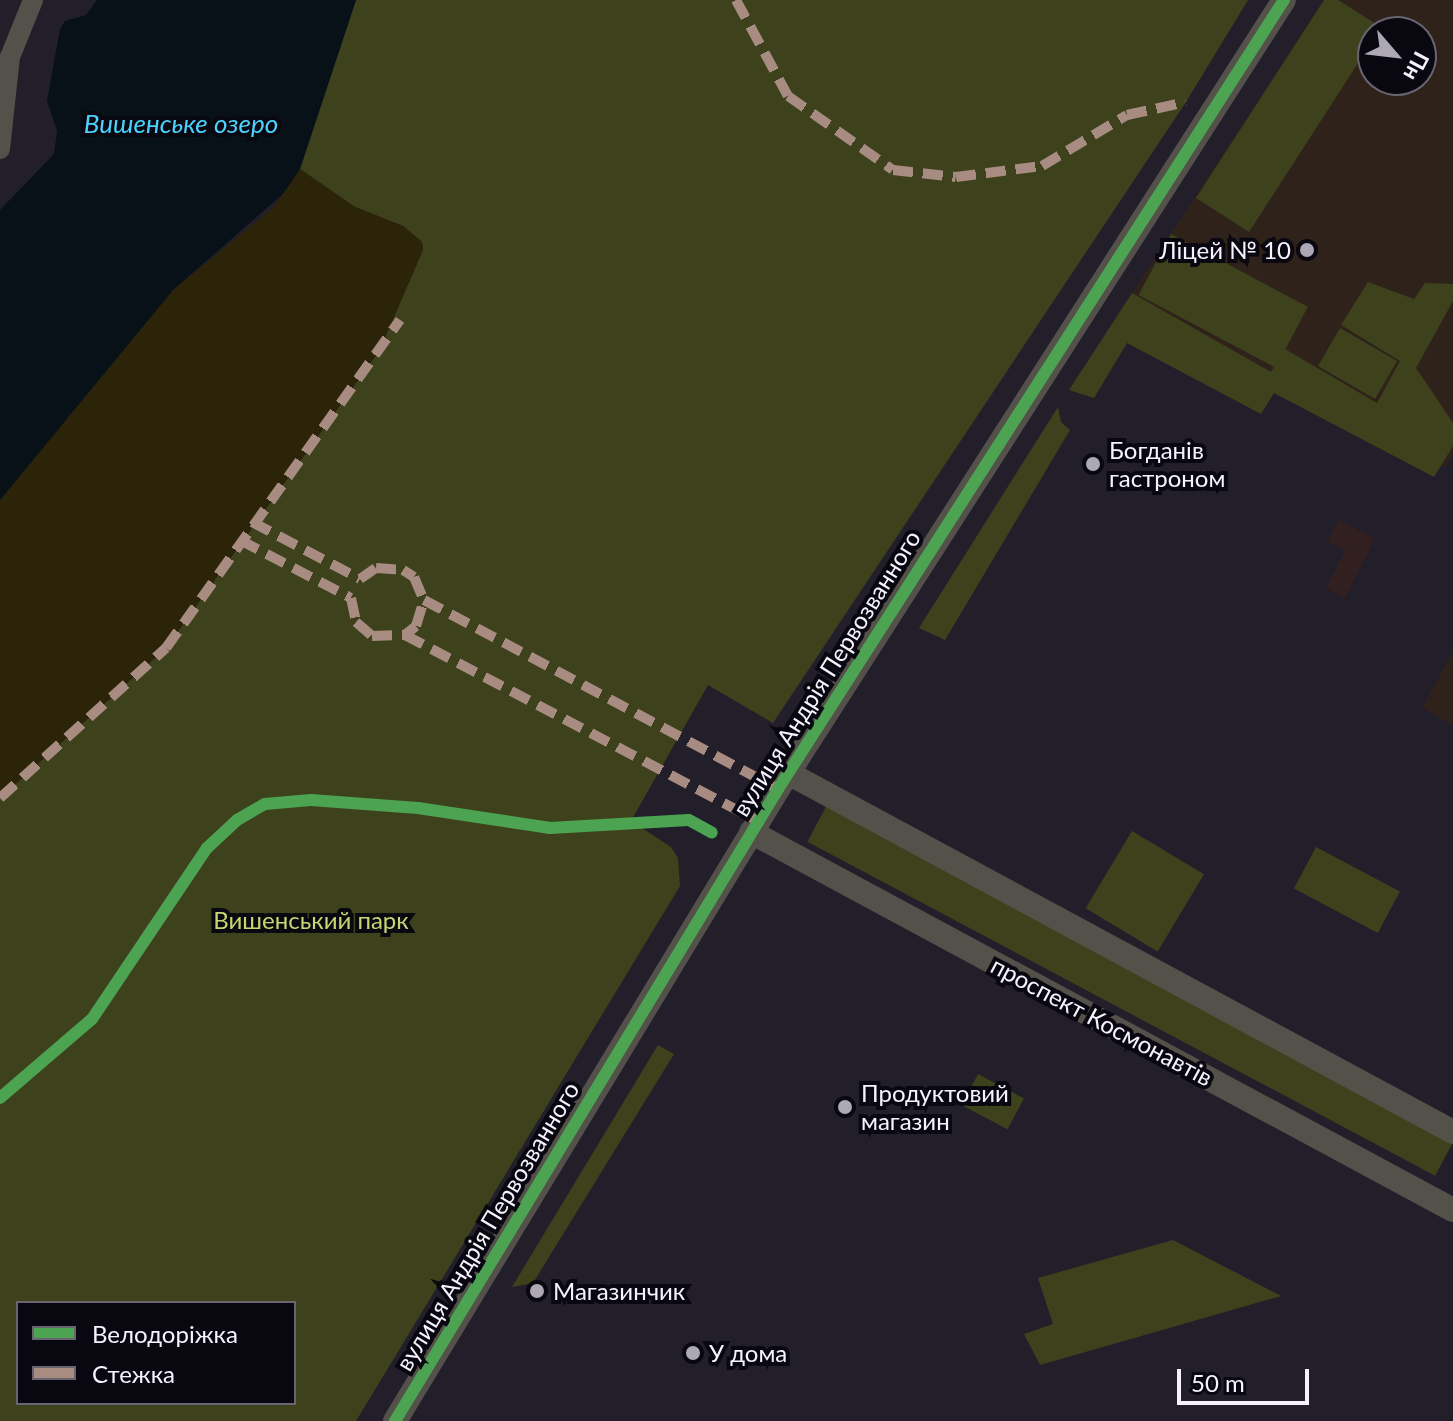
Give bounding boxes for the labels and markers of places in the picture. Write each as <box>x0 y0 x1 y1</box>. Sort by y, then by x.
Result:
place label: Ліцей № 10 <box>1159 236 1291 264</box>
marker: Ліцей № 10 <box>1298 241 1316 259</box>
place label: Богданів гастроном <box>1109 436 1225 492</box>
marker: Богданів гастроном <box>1084 455 1102 473</box>
place label: Продуктовий магазин <box>861 1079 1009 1135</box>
marker: Продуктовий магазин <box>836 1098 854 1116</box>
place label: Магазинчик <box>553 1277 685 1305</box>
marker: Магазинчик <box>528 1282 546 1300</box>
place label: У дома <box>709 1339 787 1367</box>
marker: У дома <box>684 1344 702 1362</box>

